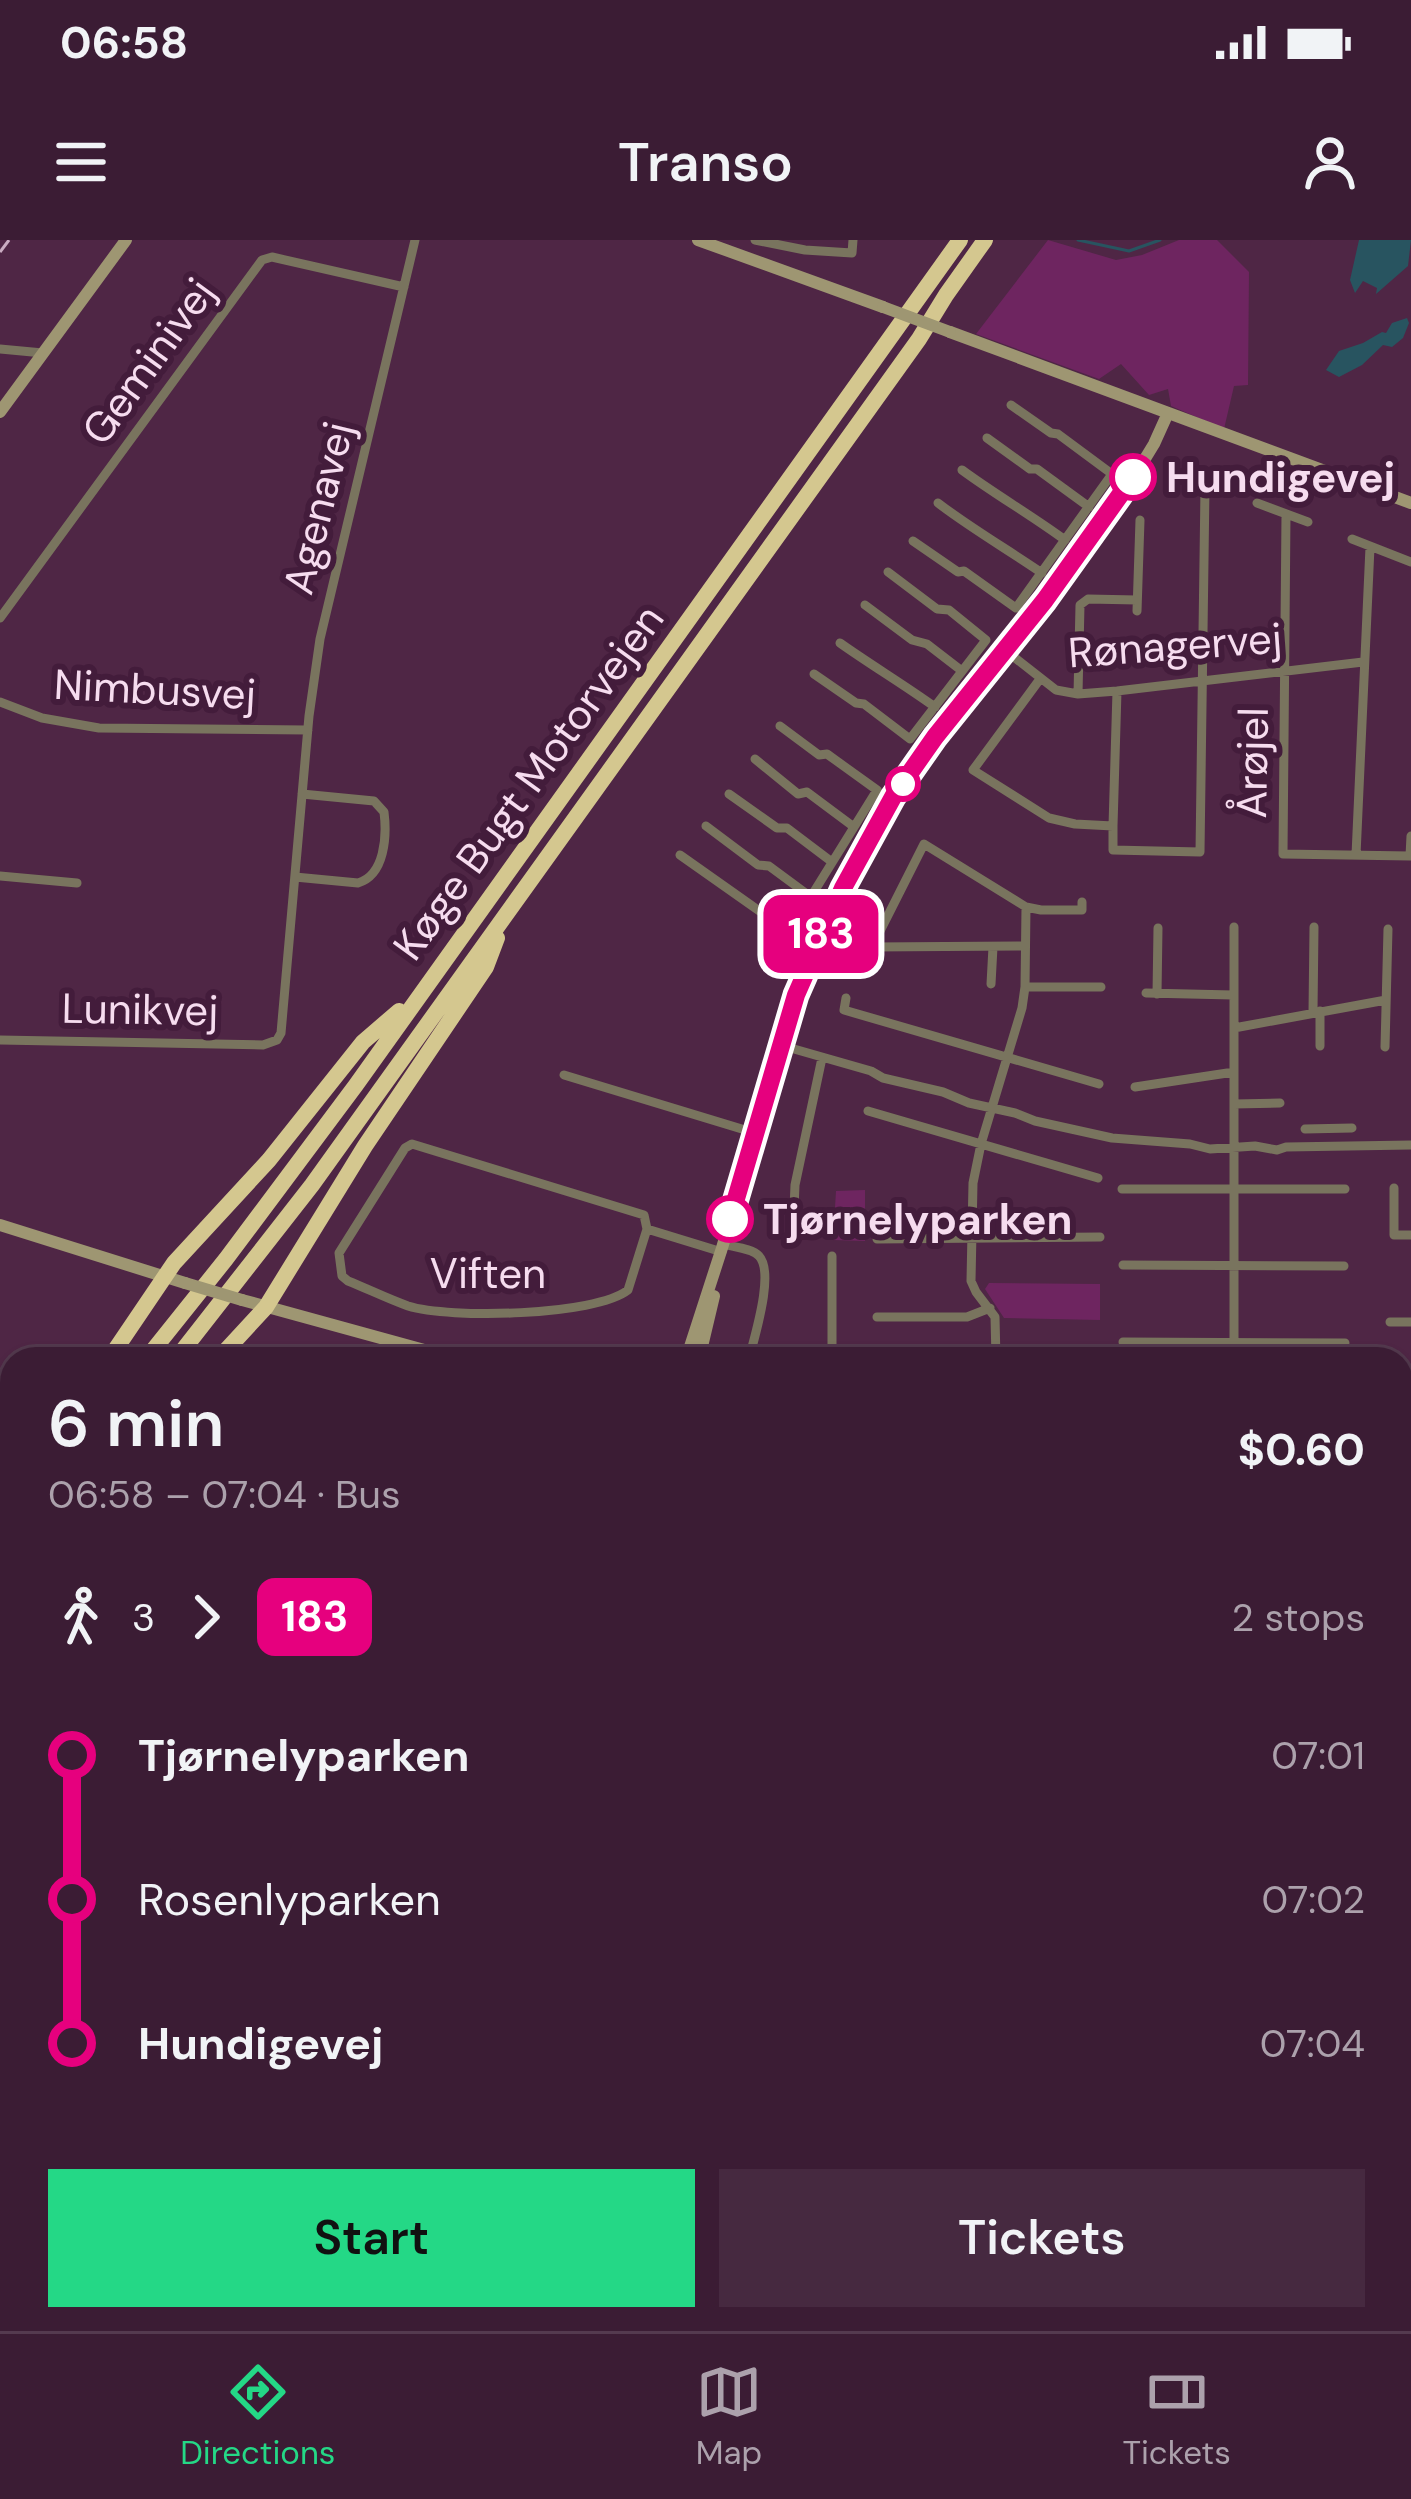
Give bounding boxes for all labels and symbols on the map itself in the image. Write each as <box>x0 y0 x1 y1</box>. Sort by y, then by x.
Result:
street label: Geminivej <box>70 267 227 455</box>
street label: Agenavej <box>271 416 366 600</box>
place label: Hundigevej <box>1166 450 1395 505</box>
marker: Hundigevej <box>1111 455 1155 499</box>
street label: Køge Bugt Motorvejen <box>381 594 676 971</box>
street label: Rønagervej <box>1066 611 1284 680</box>
street label: Nimbusvej <box>53 657 257 722</box>
street label: Årøjel <box>1224 707 1281 819</box>
unlabelled marker <box>887 768 919 800</box>
line badge: 183 <box>752 895 890 973</box>
street label: Lunikvej <box>61 981 219 1038</box>
place label: Tjørnelyparken <box>763 1192 1073 1247</box>
marker: Tjørnelyparken <box>708 1197 752 1241</box>
street label: Viften <box>430 1246 546 1301</box>

